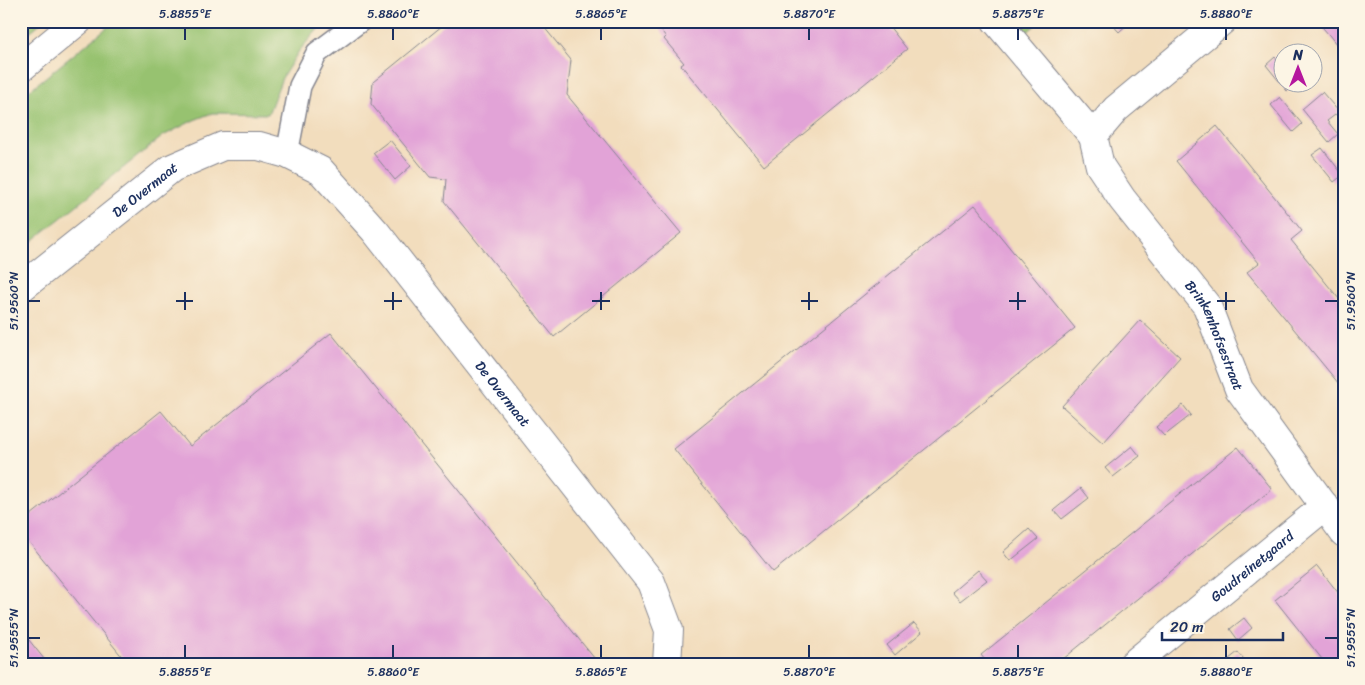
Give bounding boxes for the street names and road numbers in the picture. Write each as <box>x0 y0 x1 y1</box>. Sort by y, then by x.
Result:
street label: De Overmaat <box>106 155 181 224</box>
street label: Brinkenhofsestraat <box>1178 274 1251 394</box>
street label: De Overmaat <box>469 355 537 432</box>
street label: Goudreinetgaard <box>1204 523 1301 608</box>

